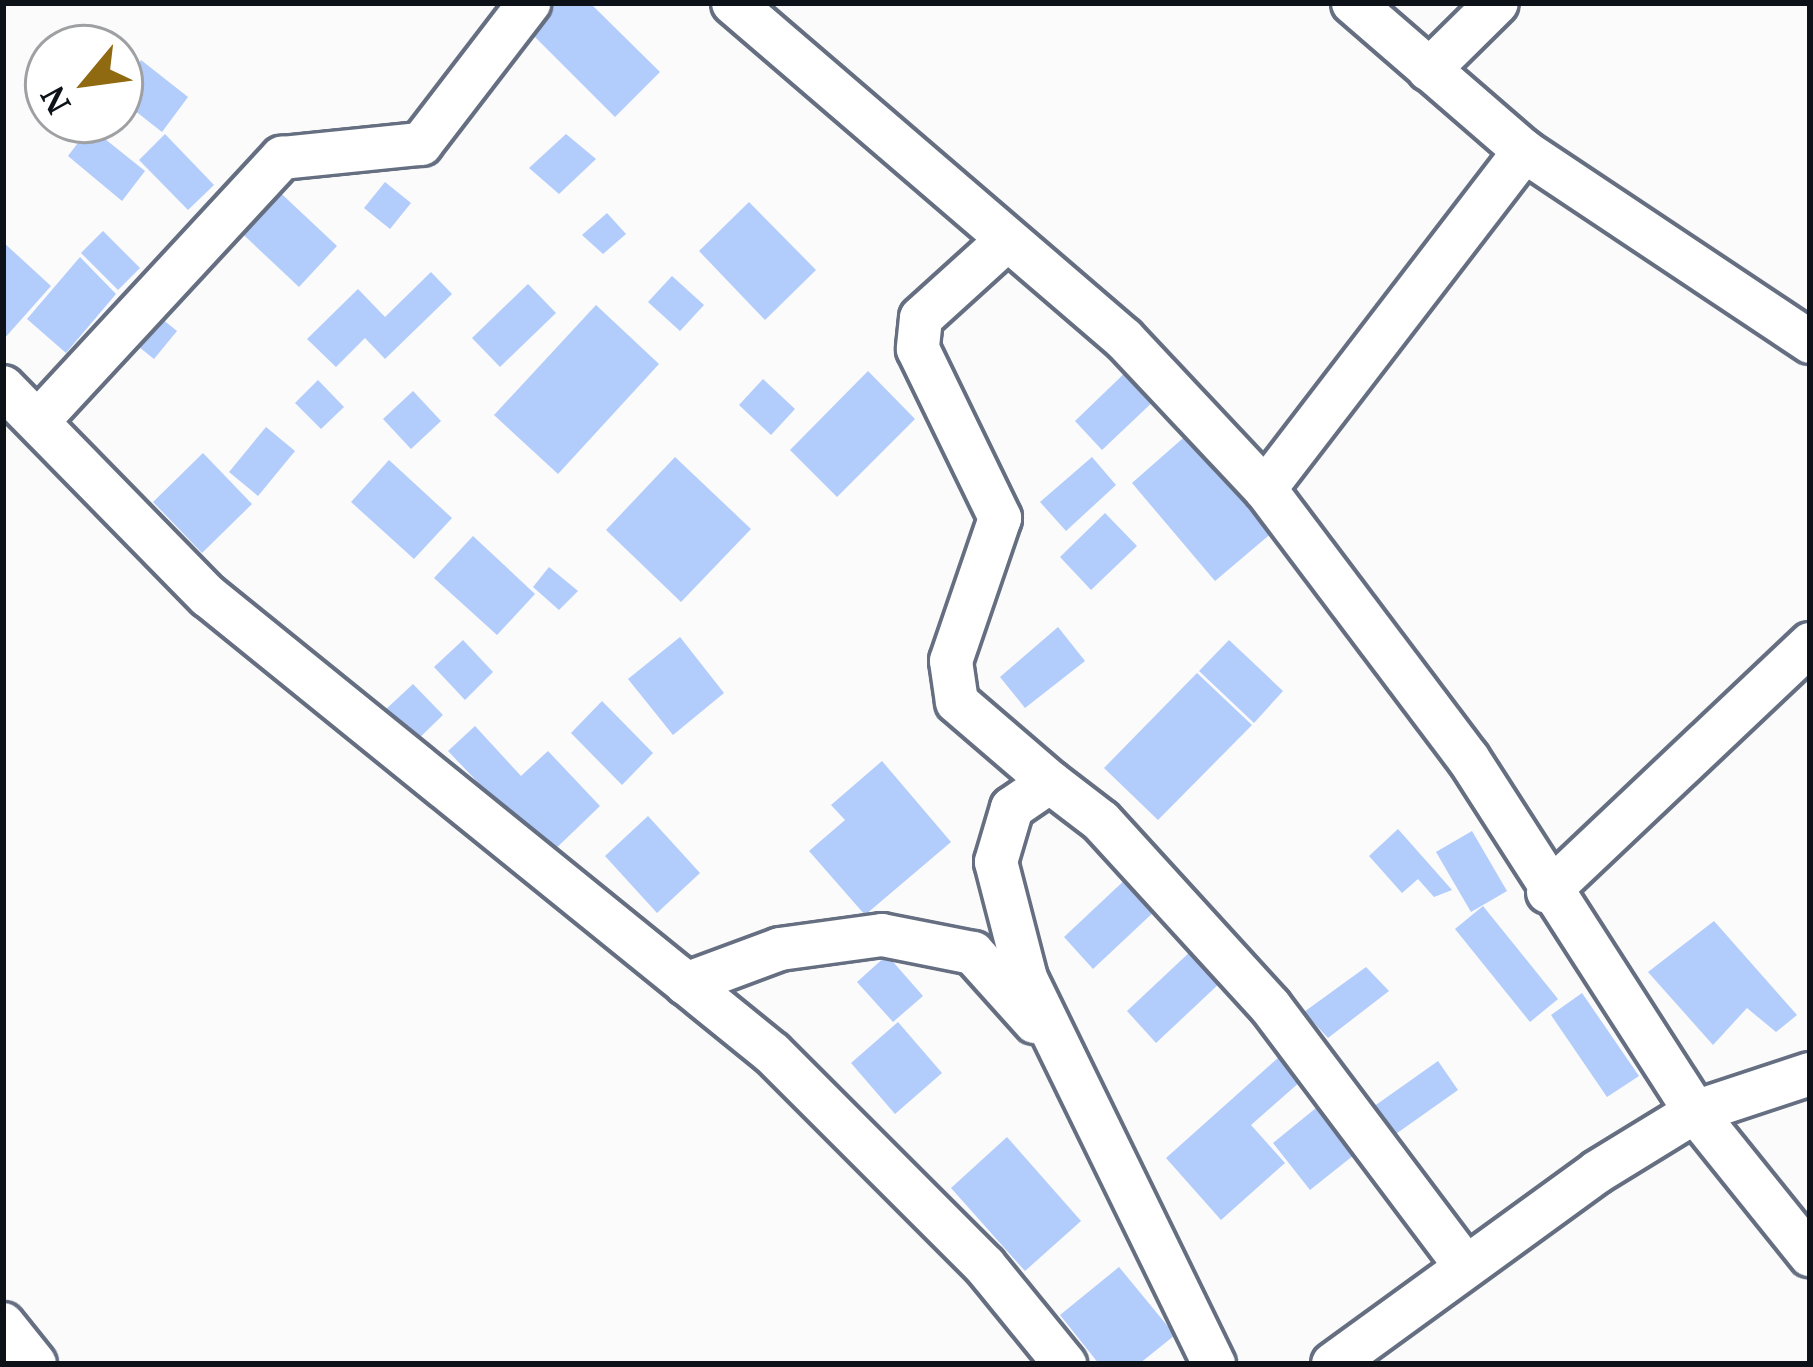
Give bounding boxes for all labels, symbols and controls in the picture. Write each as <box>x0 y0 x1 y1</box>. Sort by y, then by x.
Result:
north arrow <box>24 24 144 144</box>
text: N <box>30 79 80 122</box>

